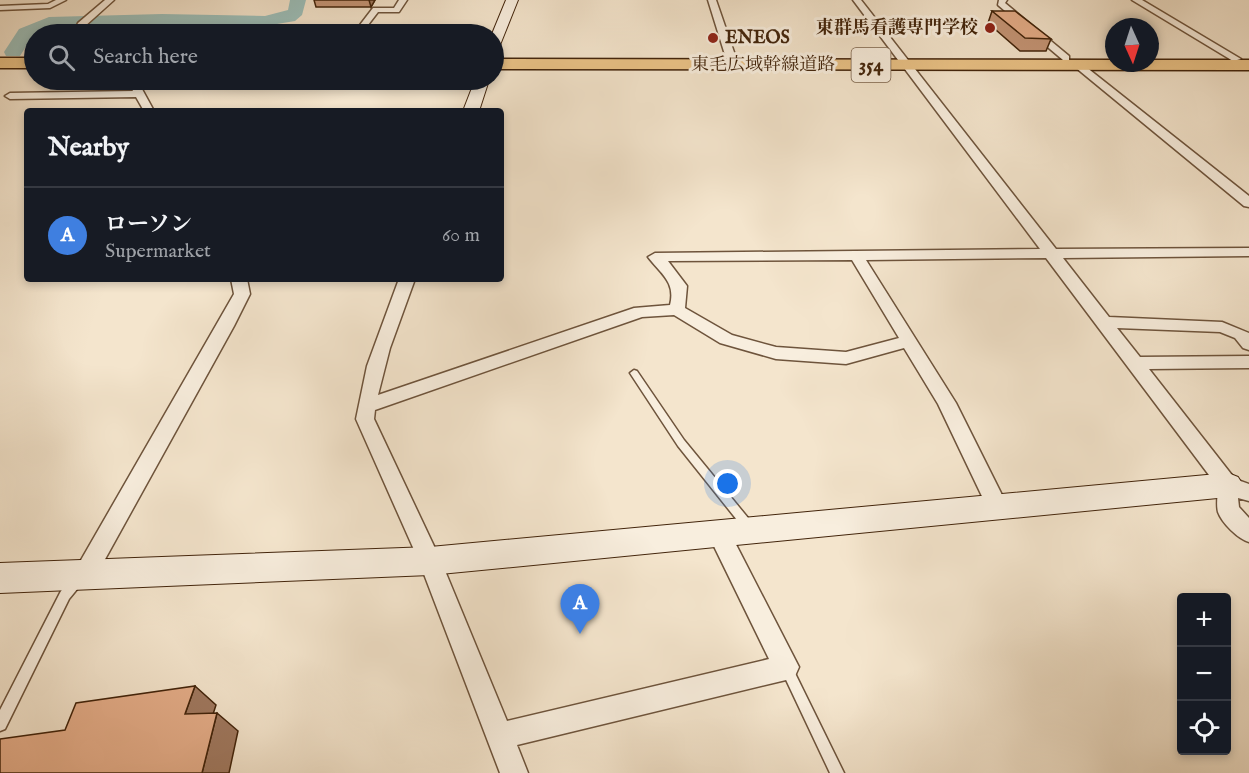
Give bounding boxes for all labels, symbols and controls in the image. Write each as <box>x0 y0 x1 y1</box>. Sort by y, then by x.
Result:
place label: 東群馬看護専門学校 <box>816 17 978 40</box>
north arrow <box>1105 18 1159 72</box>
marker: 東群馬看護専門学校 <box>983 21 997 35</box>
search box <box>24 24 504 90</box>
place label: ENEOS <box>725 27 790 50</box>
marker: ENEOS <box>706 31 720 45</box>
icon: search <box>45 41 78 74</box>
text: Search here <box>93 43 198 71</box>
road number: 354 <box>852 48 890 82</box>
street label: 東毛広域幹線道路 <box>691 54 835 77</box>
text: Nearby <box>48 131 129 164</box>
text: ローソン <box>105 211 192 239</box>
text: A <box>61 223 74 248</box>
text: 60 m <box>442 223 480 248</box>
text: Supermarket <box>105 239 211 264</box>
your location <box>713 469 742 498</box>
pin: A <box>560 584 600 634</box>
map controls <box>1177 593 1231 755</box>
button: + <box>1177 593 1231 647</box>
button: − <box>1177 647 1231 701</box>
button: locate <box>1177 701 1231 755</box>

